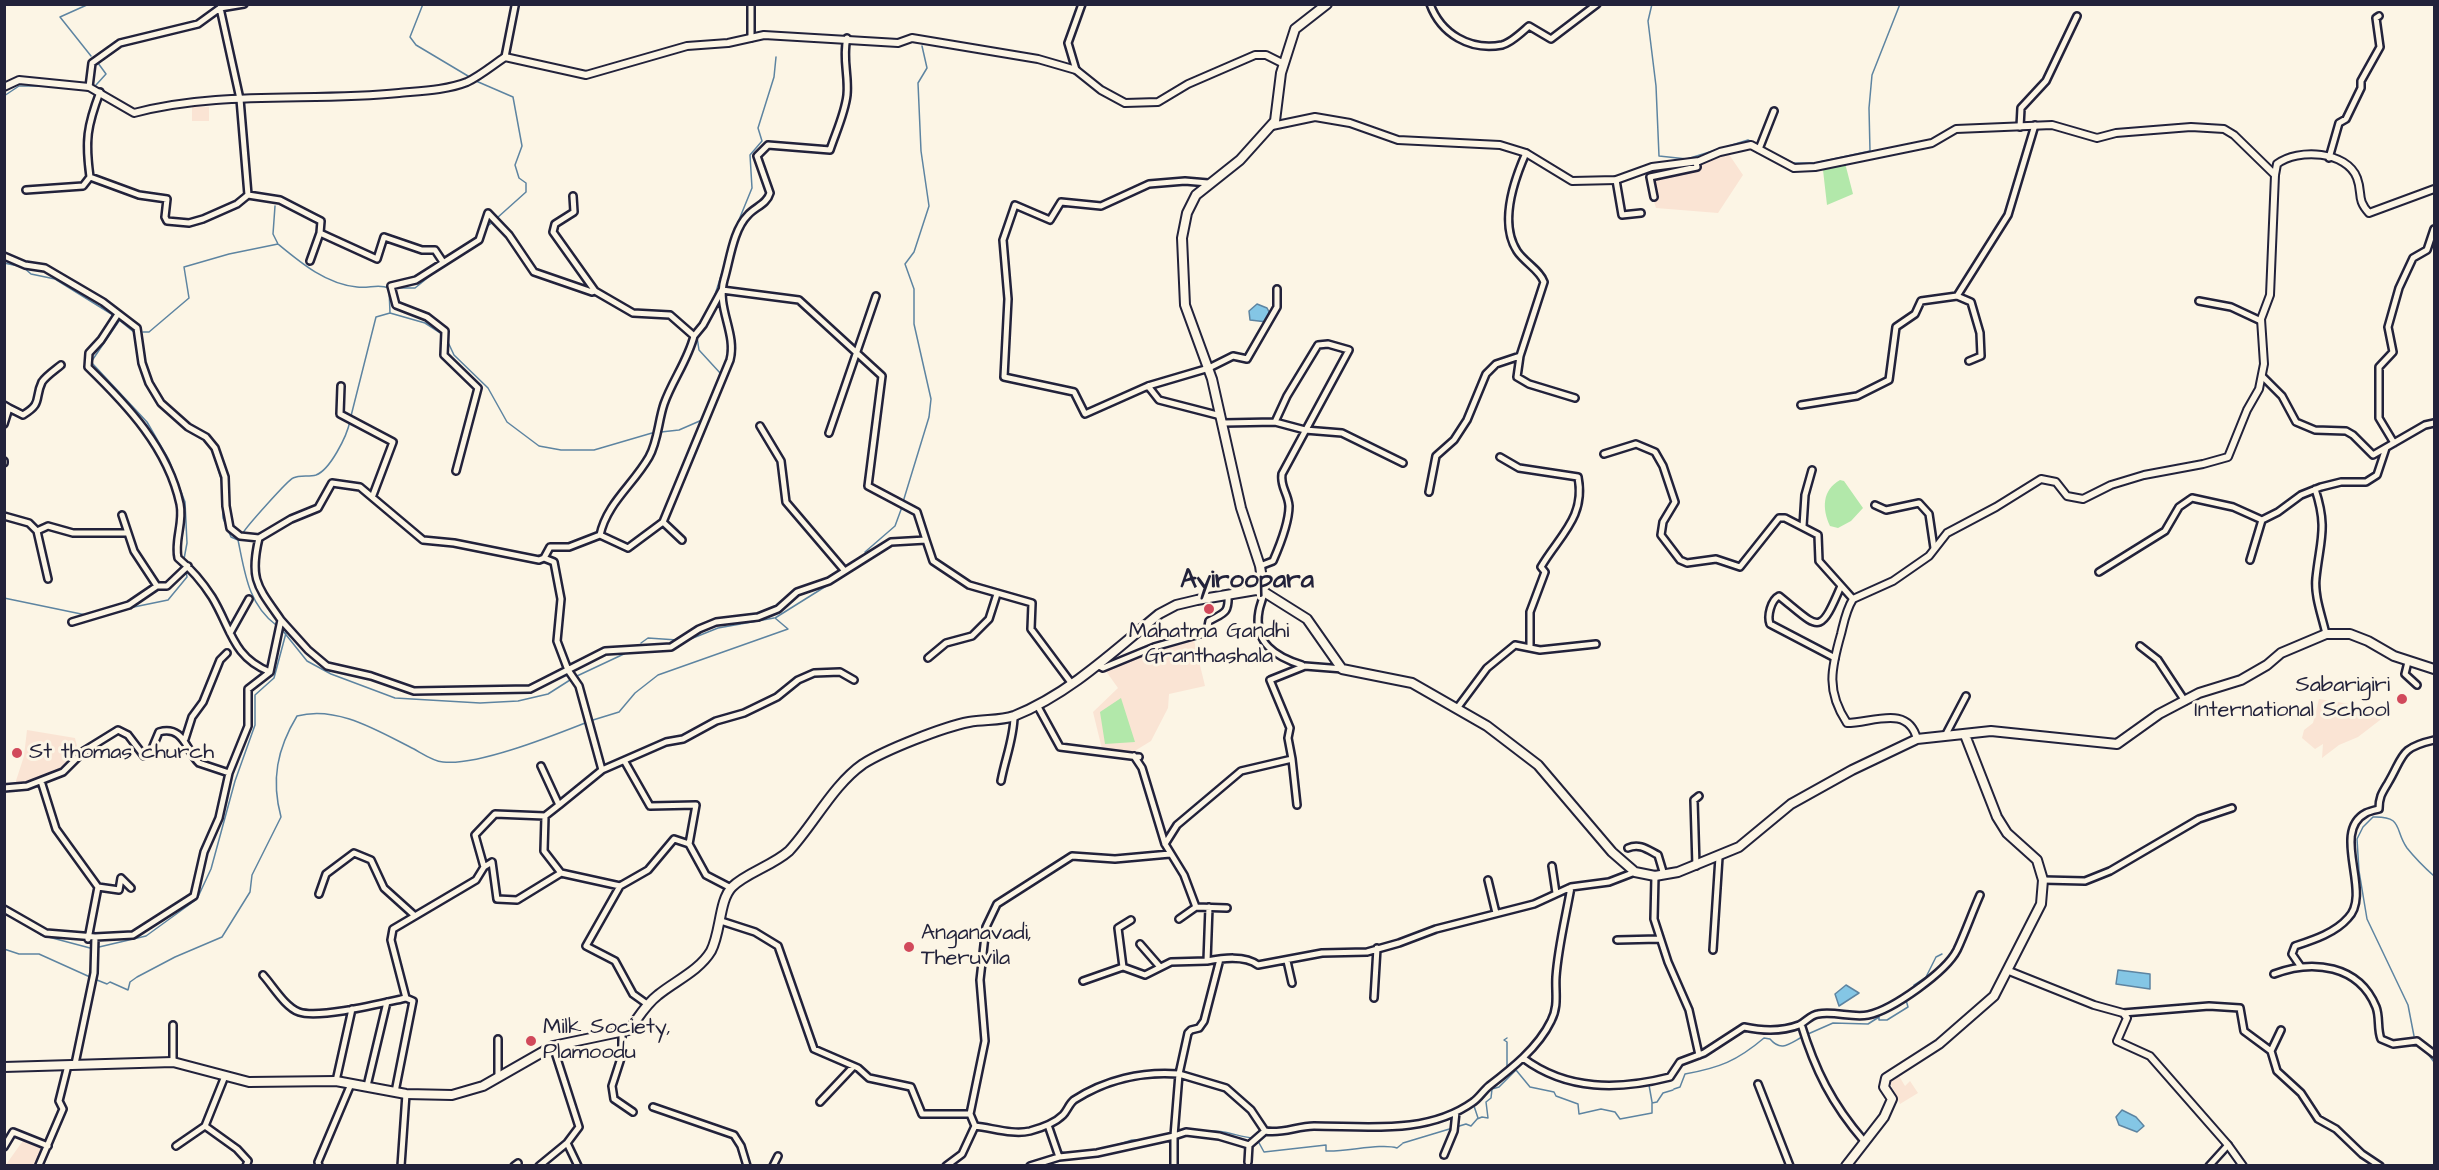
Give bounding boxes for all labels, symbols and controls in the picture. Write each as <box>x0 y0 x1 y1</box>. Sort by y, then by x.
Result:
district label: Ayiroopara <box>1180 566 1314 598</box>
marker: Mahatma Gandhi Granthashala <box>1202 602 1216 616</box>
place label: Mahatma Gandhi Granthashala <box>1129 619 1289 670</box>
place label: Sabarigiri International School <box>2194 673 2390 724</box>
marker: Sabarigiri International School <box>2395 692 2409 706</box>
place label: St thomas church <box>29 740 214 766</box>
marker: St thomas church <box>10 746 24 760</box>
place label: Anganavadi, Theruvila <box>921 921 1032 972</box>
marker: Anganavadi, Theruvila <box>902 940 916 954</box>
place label: Milk Society, Plamoodu <box>543 1015 671 1066</box>
marker: Milk Society, Plamoodu <box>524 1034 538 1048</box>

